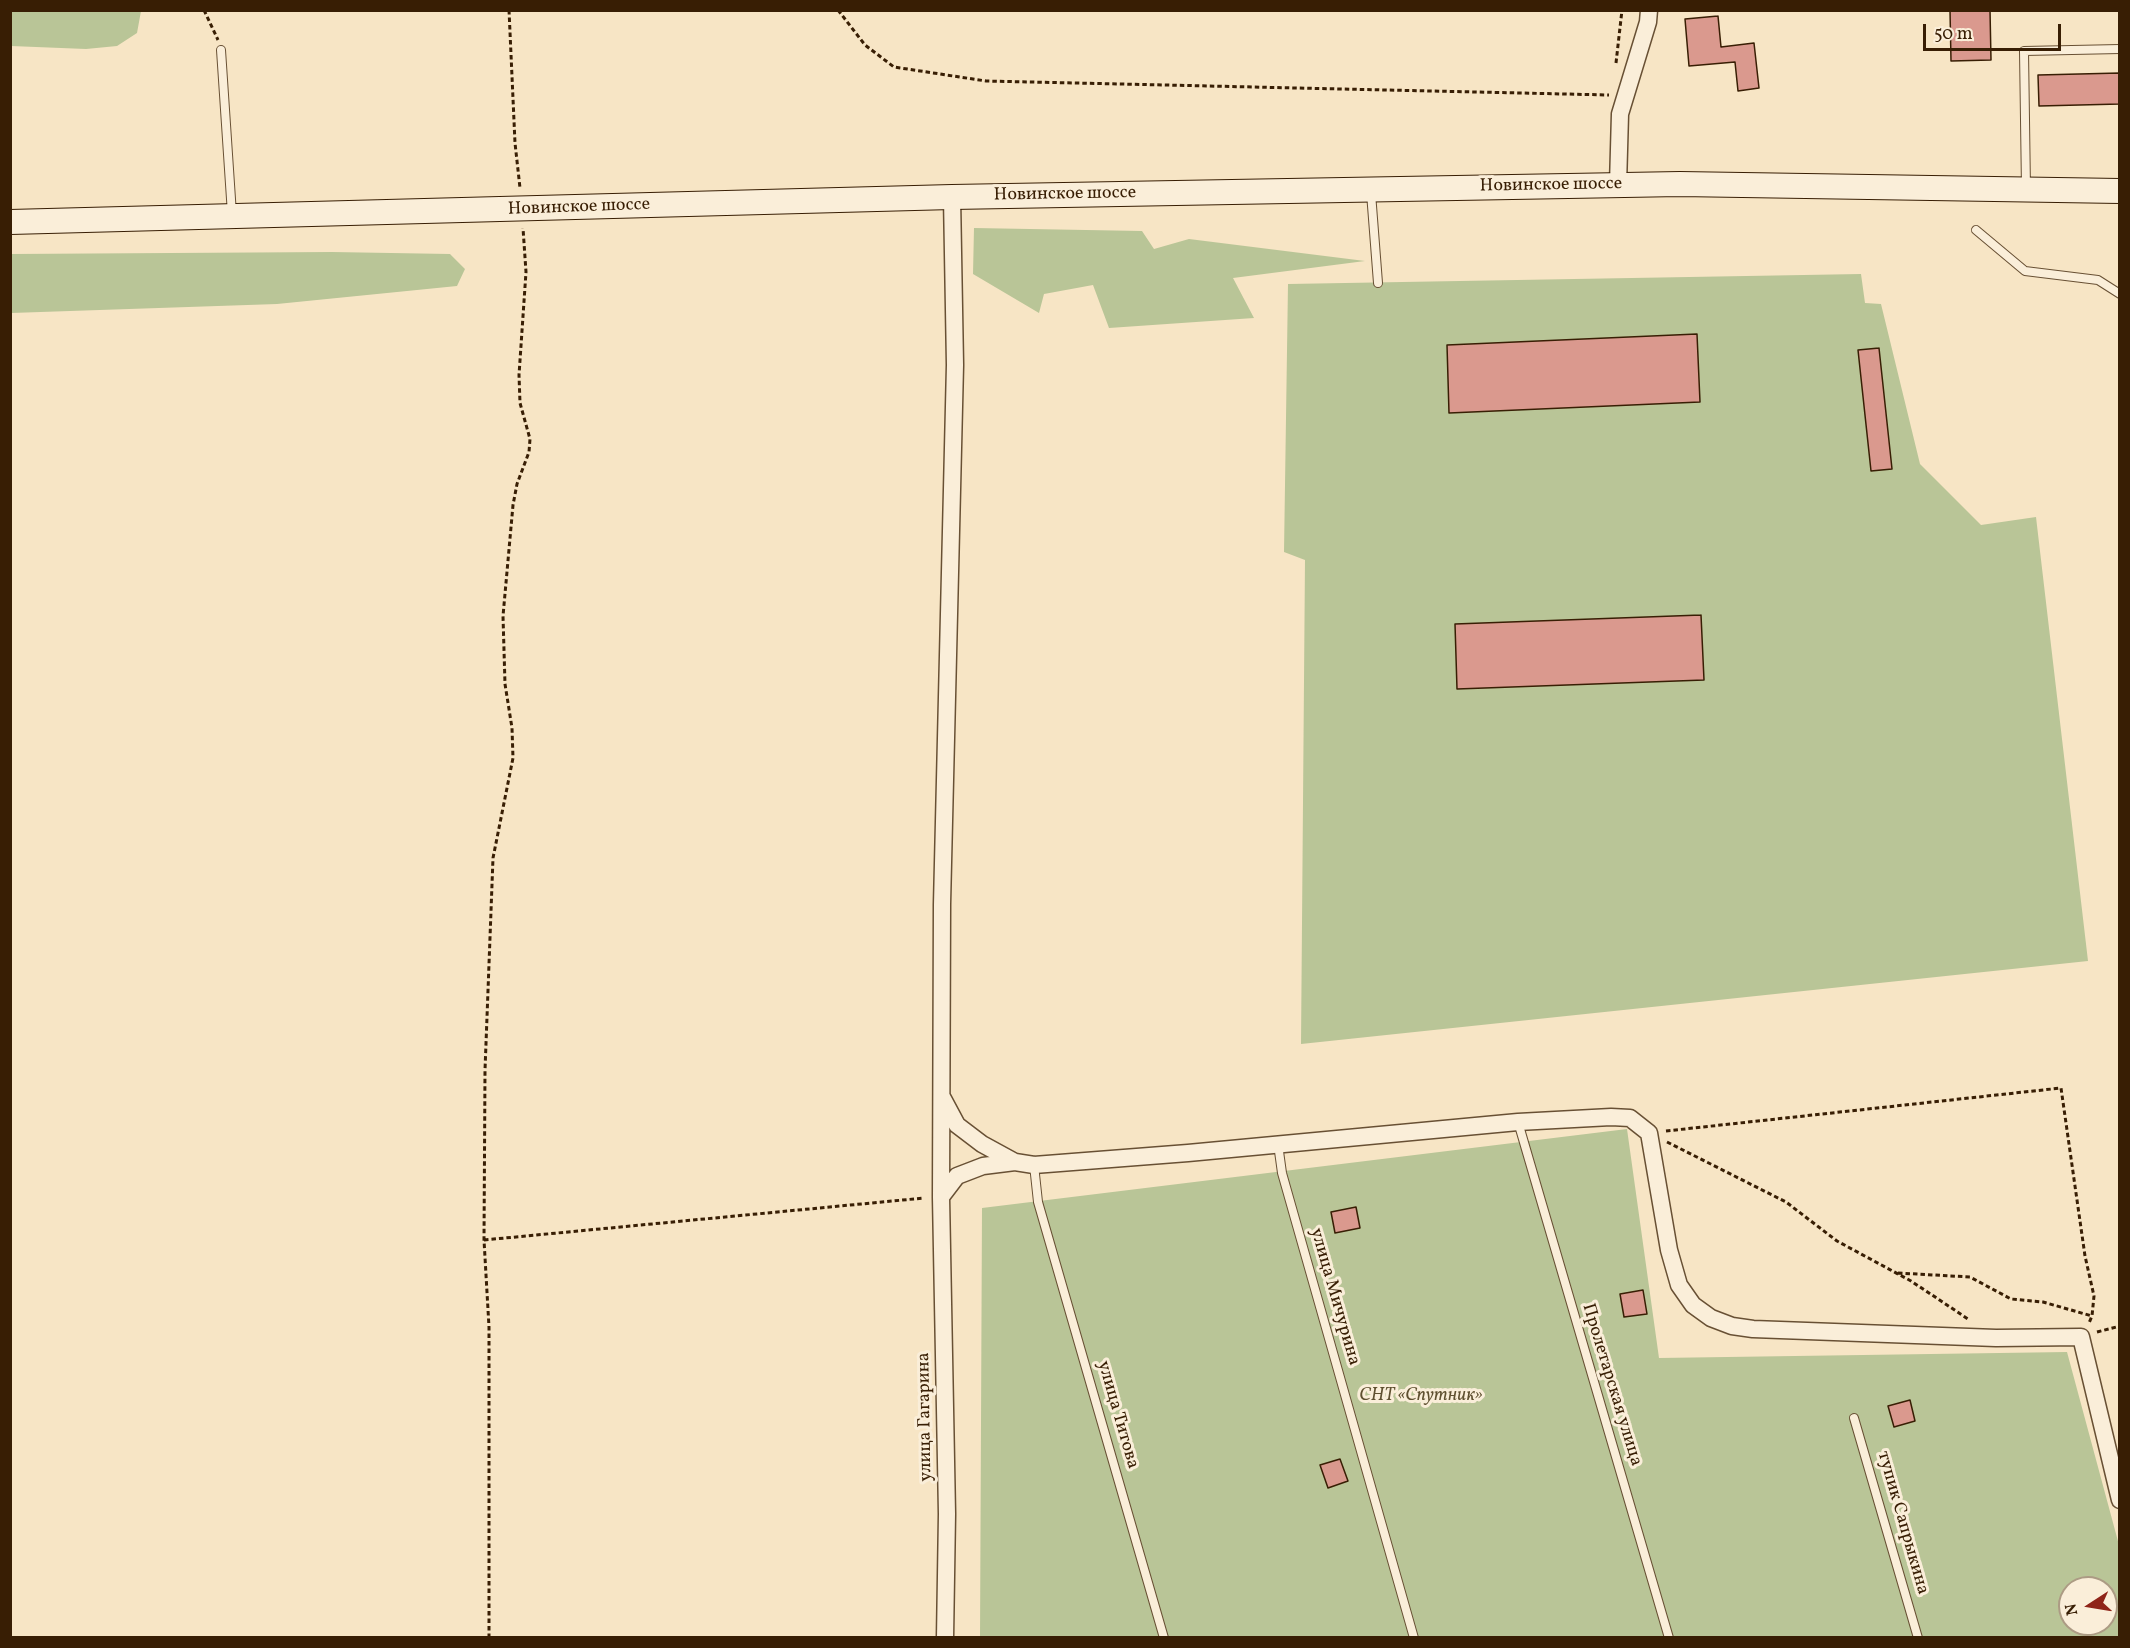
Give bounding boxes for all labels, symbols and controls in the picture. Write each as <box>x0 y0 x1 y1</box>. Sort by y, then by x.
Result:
scale bar <box>1926 12 2064 50</box>
text: 50 m <box>1934 22 1973 47</box>
street label: Новинское шоссе <box>1480 174 1622 198</box>
street label: Новинское шоссе <box>994 183 1136 207</box>
street label: Новинское шоссе <box>507 195 651 221</box>
street label: улица Мичурина <box>1304 1226 1364 1368</box>
street label: Пролетарская улица <box>1576 1301 1646 1469</box>
street label: улица Гагарина <box>914 1352 938 1482</box>
street label: улица Титова <box>1091 1359 1143 1471</box>
park label: СНТ «Спутник» <box>1359 1386 1483 1408</box>
street label: тупик Сапрыкина <box>1871 1449 1933 1597</box>
north arrow <box>2058 1576 2118 1636</box>
text: N <box>2060 1601 2084 1617</box>

